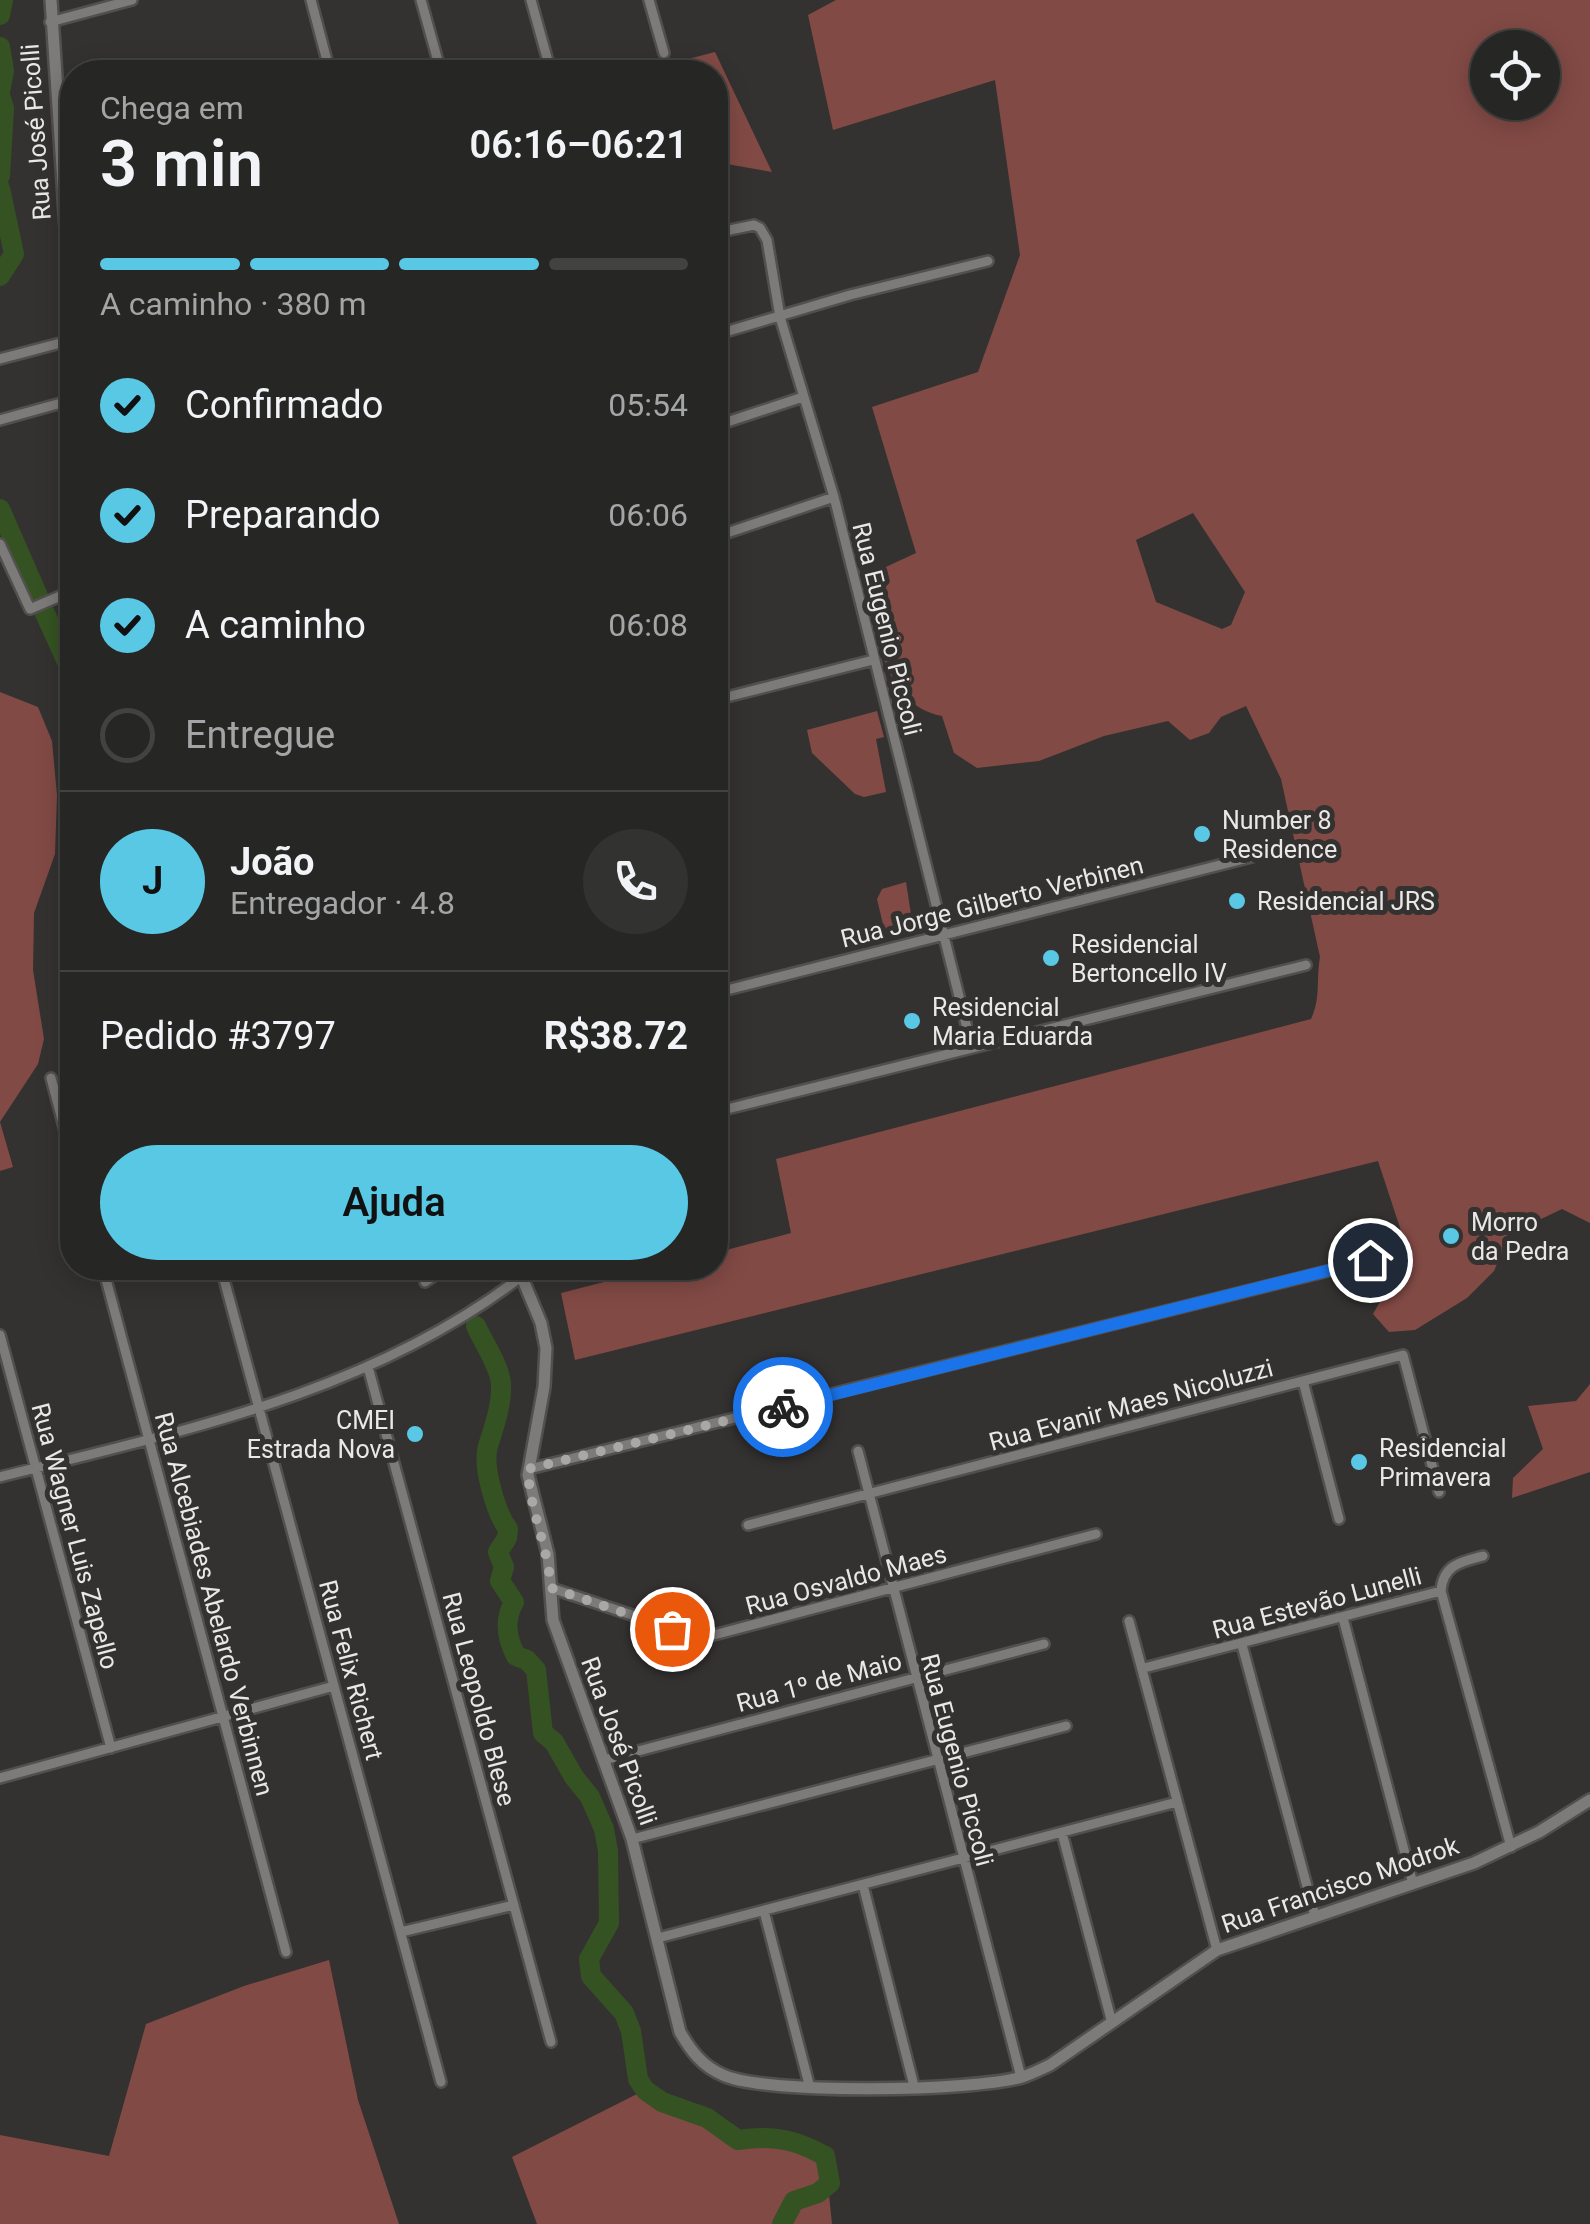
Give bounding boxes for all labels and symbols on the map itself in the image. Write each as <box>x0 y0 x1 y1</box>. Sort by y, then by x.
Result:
street label: Rua José Picolli <box>15 43 57 221</box>
street label: Rua Eugenio Piccoli <box>846 519 928 739</box>
place label: Number 8 Residence <box>1222 806 1337 864</box>
marker: Number 8 Residence <box>1191 823 1213 845</box>
street label: Rua Jorge Gilberto Verbinen <box>838 850 1146 954</box>
place label: Residencial JRS <box>1257 887 1435 916</box>
marker: Residencial JRS <box>1226 890 1248 912</box>
place label: Residencial Bertoncello IV <box>1071 930 1227 988</box>
marker: Residencial Bertoncello IV <box>1040 947 1062 969</box>
place label: Residencial Maria Eduarda <box>932 993 1093 1051</box>
marker: Residencial Maria Eduarda <box>901 1010 923 1032</box>
place label: Morro da Pedra <box>1471 1208 1569 1266</box>
pin <box>1328 1218 1413 1303</box>
marker: Morro da Pedra <box>1440 1225 1462 1247</box>
street label: Rua Evanir Maes Nicoluzzi <box>986 1353 1276 1457</box>
courier <box>733 1357 833 1457</box>
street label: Rua Wagner Luis Zapello <box>25 1400 125 1672</box>
place label: CMEI Estrada Nova <box>247 1406 395 1464</box>
street label: Rua Alcebiades Abelardo Verbinnen <box>149 1409 279 1799</box>
marker: CMEI Estrada Nova <box>404 1423 426 1445</box>
place label: Residencial Primavera <box>1379 1434 1507 1492</box>
marker: Residencial Primavera <box>1348 1451 1370 1473</box>
street label: Rua Osvaldo Maes <box>742 1539 950 1621</box>
street label: Rua Estevão Lunelli <box>1209 1561 1425 1645</box>
street label: Rua Felix Richert <box>313 1577 389 1763</box>
pin <box>630 1587 715 1672</box>
street label: Rua Leopoldo Blese <box>437 1589 521 1809</box>
street label: Rua 1º de Maio <box>733 1646 905 1718</box>
street label: Rua Eugenio Piccoli <box>915 1651 999 1869</box>
street label: Rua José Picolli <box>575 1653 663 1829</box>
street label: Rua Francisco Modrok <box>1218 1831 1463 1939</box>

